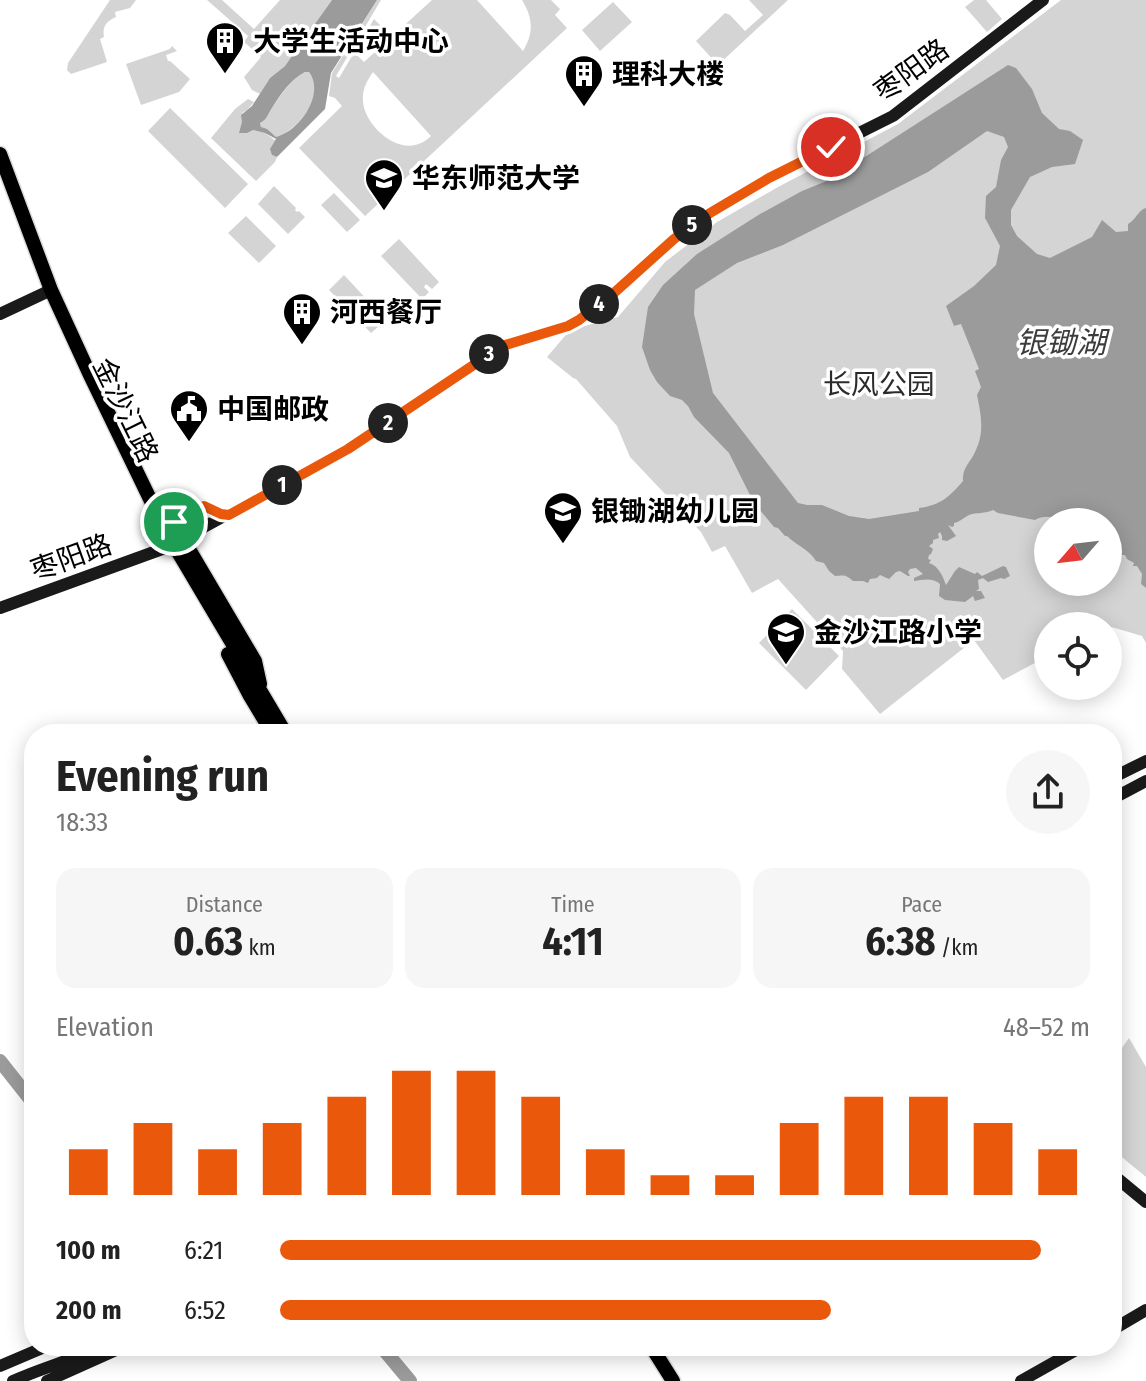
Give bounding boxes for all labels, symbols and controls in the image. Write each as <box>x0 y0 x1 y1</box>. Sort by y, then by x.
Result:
building icon: 大学生活动中心 <box>204 20 246 75</box>
place label: 大学生活动中心 <box>253 25 449 58</box>
street label: 枣阳路 <box>868 32 955 108</box>
building icon: 理科大楼 <box>563 53 605 108</box>
place label: 理科大楼 <box>612 58 724 91</box>
pin <box>797 113 865 181</box>
icon: check <box>809 125 853 169</box>
school or university icon: 华东师范大学 <box>363 157 405 212</box>
place label: 华东师范大学 <box>412 162 580 195</box>
pin: 5 <box>672 205 712 245</box>
text: 5 <box>687 211 697 238</box>
pin: 4 <box>579 284 619 324</box>
text: 4 <box>593 290 605 317</box>
building icon: 河西餐厅 <box>281 291 323 346</box>
place label: 河西餐厅 <box>330 296 442 329</box>
water label: 银锄湖 <box>1016 325 1110 361</box>
pin: 3 <box>469 334 509 374</box>
text: 3 <box>484 340 494 367</box>
street label: 金沙江路 <box>86 353 165 468</box>
park label: 长风公园 <box>823 368 935 401</box>
public building icon: 中国邮政 <box>168 388 210 443</box>
place label: 中国邮政 <box>217 393 329 426</box>
pin: 2 <box>368 403 408 443</box>
text: 2 <box>383 409 393 436</box>
pin: 1 <box>262 465 302 505</box>
text: 1 <box>277 471 287 498</box>
pin <box>140 488 208 556</box>
school or university icon: 银锄湖幼儿园 <box>542 490 584 545</box>
place label: 银锄湖幼儿园 <box>591 495 759 528</box>
icon: arrive <box>152 500 196 544</box>
north arrow <box>1034 508 1122 596</box>
map controls <box>1034 508 1122 700</box>
street label: 枣阳路 <box>26 528 116 587</box>
school or university icon: 金沙江路小学 <box>765 611 807 666</box>
button: locate <box>1034 612 1122 700</box>
place label: 金沙江路小学 <box>814 616 982 649</box>
text: Evening run <box>56 750 269 803</box>
button: share <box>1006 750 1090 834</box>
text: 18:33 <box>56 807 108 838</box>
text: Distance <box>186 891 263 918</box>
text: Time <box>551 891 595 918</box>
text: Pace <box>901 891 942 918</box>
text: 0.63 <box>173 918 243 966</box>
text: 4:11 <box>542 918 604 966</box>
text: 6:38 <box>865 918 936 966</box>
text: km <box>243 934 276 961</box>
text: /km <box>936 934 978 961</box>
text: Elevation <box>56 1012 154 1043</box>
text: 48–52 m <box>1003 1012 1090 1043</box>
text: 100 m <box>56 1235 121 1266</box>
text: 6:21 <box>184 1235 223 1266</box>
text: 200 m <box>56 1295 122 1326</box>
text: 6:52 <box>184 1295 226 1326</box>

